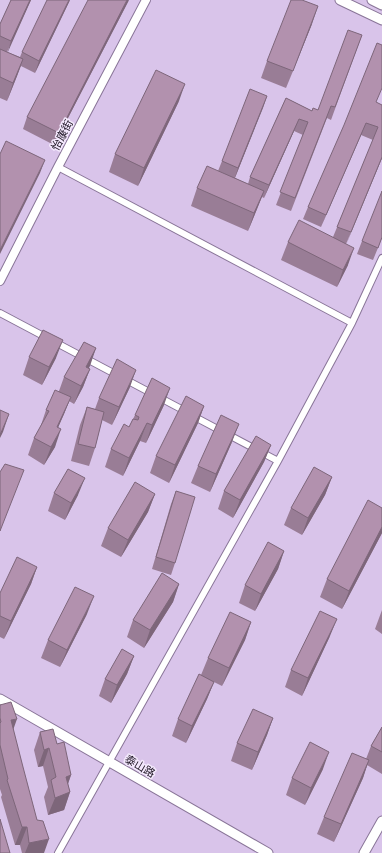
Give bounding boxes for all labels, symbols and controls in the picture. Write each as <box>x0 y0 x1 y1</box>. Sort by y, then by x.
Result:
street label: 怡康街 <box>48 117 76 153</box>
street label: 泰山路 <box>122 752 158 780</box>

